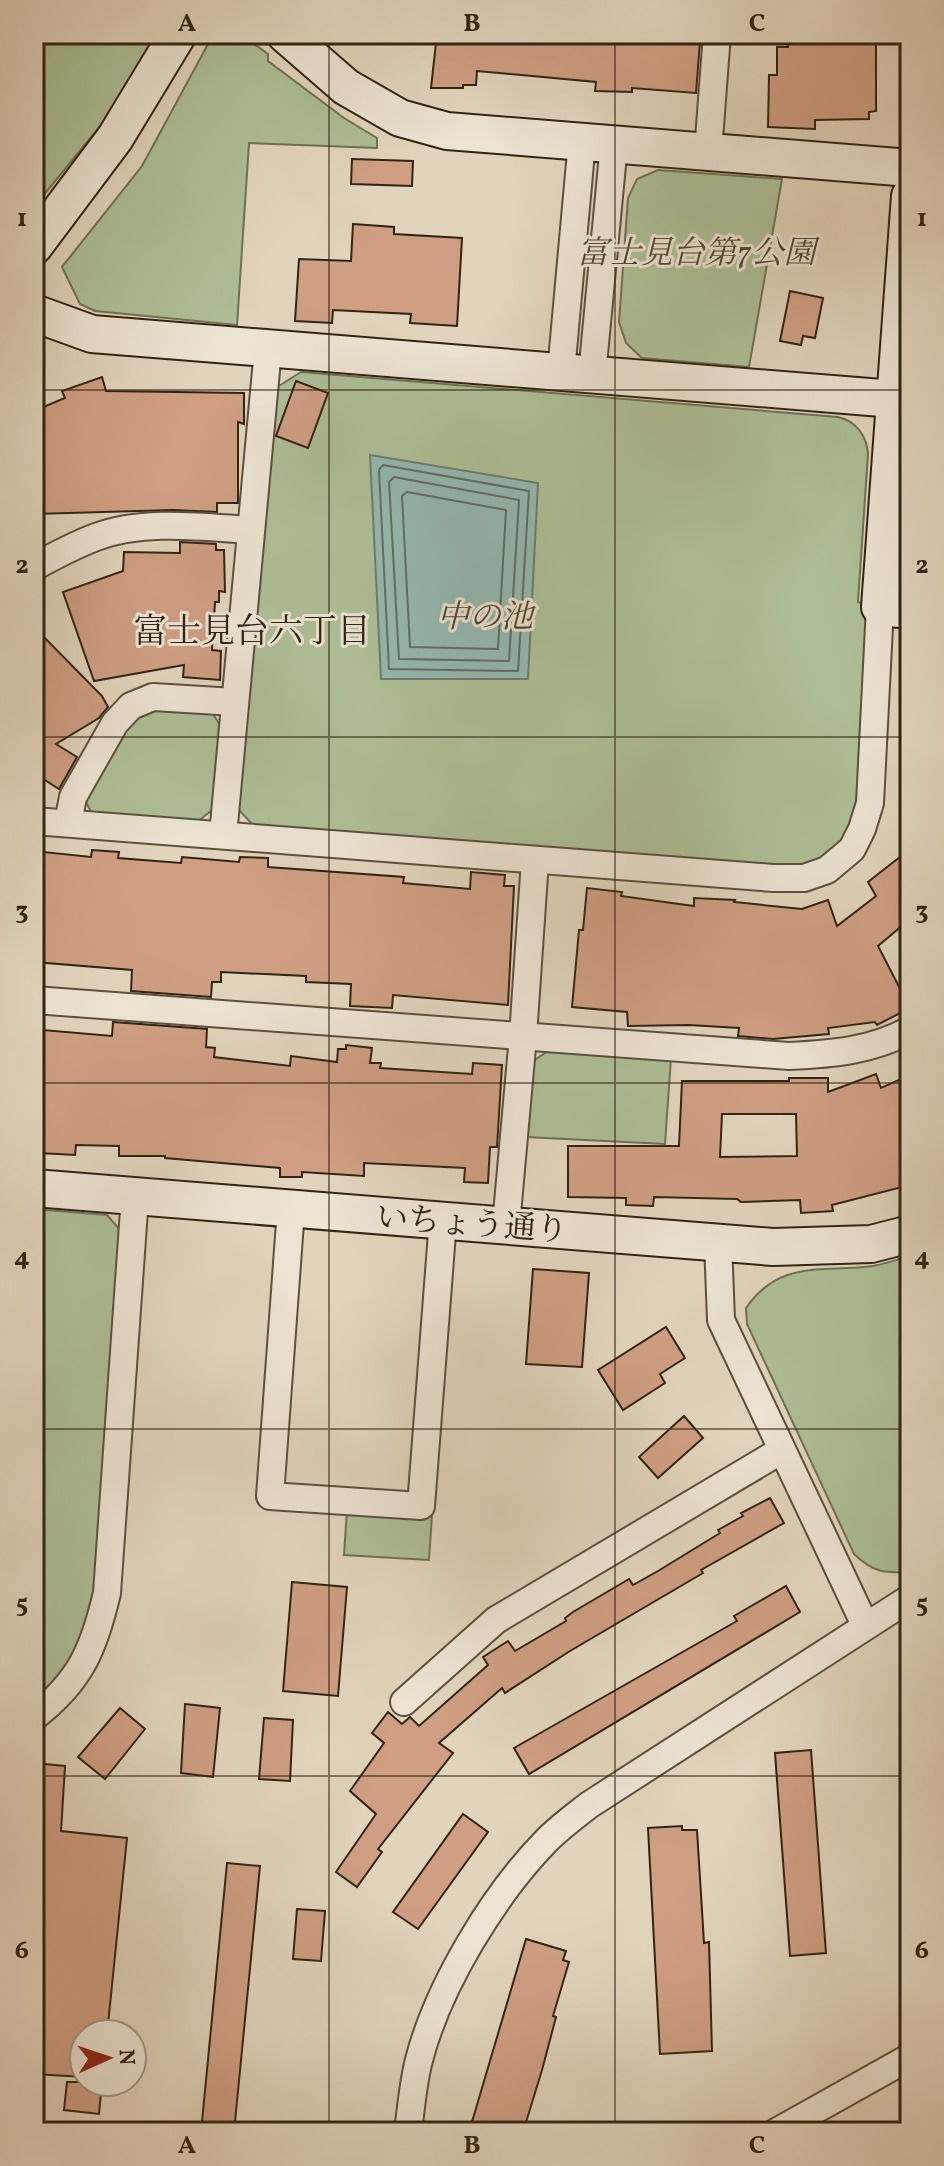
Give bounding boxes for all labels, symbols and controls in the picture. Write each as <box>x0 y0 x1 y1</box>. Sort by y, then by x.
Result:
text: A <box>178 6 197 42</box>
text: B <box>463 6 481 42</box>
text: C <box>749 6 765 42</box>
text: 1 <box>17 201 27 237</box>
text: 1 <box>917 201 927 237</box>
park label: 富士見台第7公園 <box>577 233 820 277</box>
text: 2 <box>15 548 29 584</box>
text: 2 <box>915 548 929 584</box>
park label: 中の池 <box>437 597 536 641</box>
district label: 富士見台六丁目 <box>133 610 371 657</box>
text: 3 <box>15 894 29 930</box>
text: 3 <box>915 894 929 930</box>
street label: いちょう通り <box>374 1197 569 1255</box>
text: 4 <box>14 1240 30 1276</box>
text: 4 <box>914 1240 930 1276</box>
text: 5 <box>16 1587 28 1623</box>
text: 5 <box>916 1587 928 1623</box>
text: 6 <box>15 1933 29 1969</box>
text: 6 <box>915 1933 929 1969</box>
north arrow <box>68 2018 148 2098</box>
text: N <box>110 2048 141 2066</box>
text: A <box>178 2128 197 2164</box>
text: B <box>463 2128 481 2164</box>
text: C <box>749 2128 765 2164</box>

